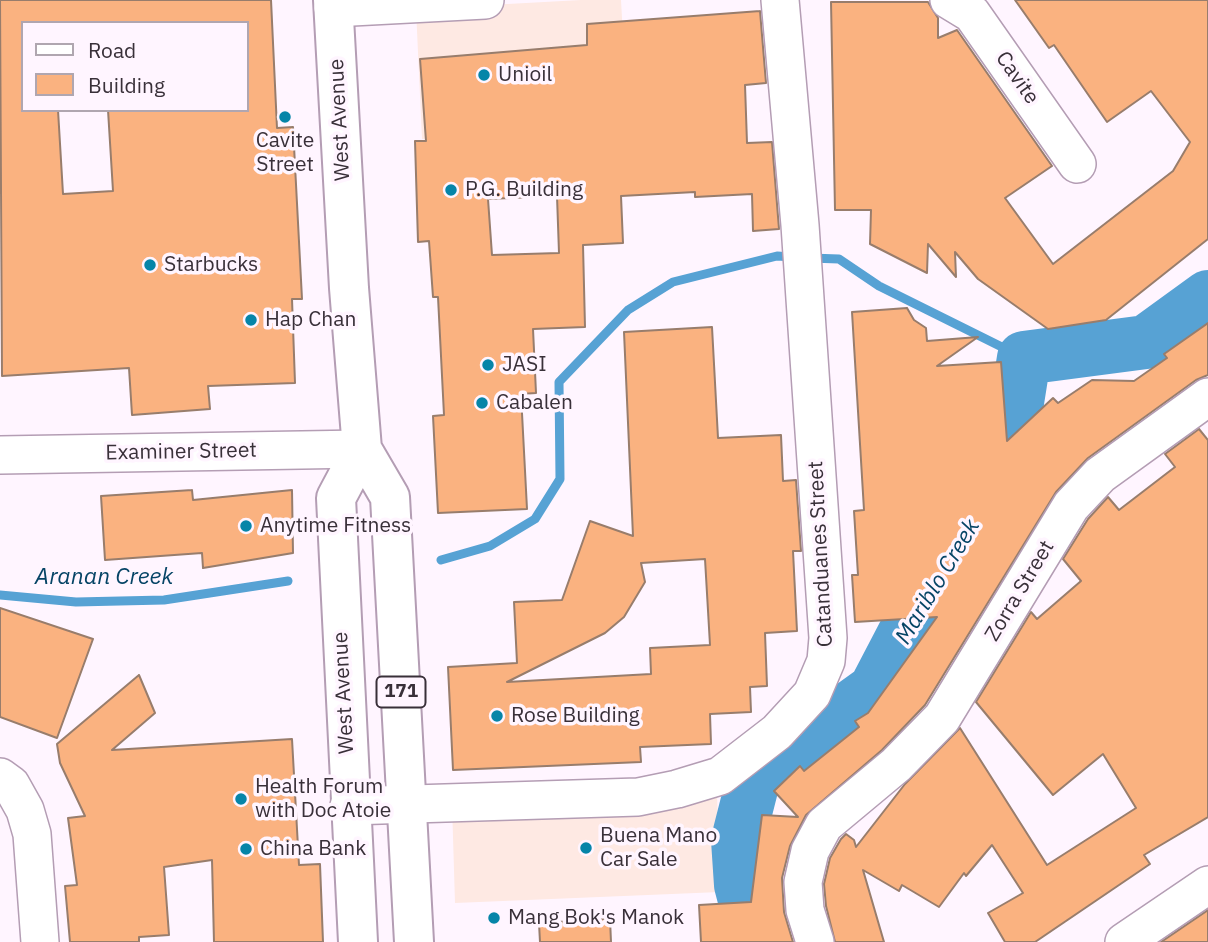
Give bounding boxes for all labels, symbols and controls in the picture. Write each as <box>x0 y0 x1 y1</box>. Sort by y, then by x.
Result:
legend <box>21 21 248 112</box>
text: Road <box>88 36 136 64</box>
street label: Cavite <box>990 47 1044 109</box>
street label: West Avenue <box>324 58 356 182</box>
place label: Unioil <box>498 62 552 88</box>
marker: Unioil <box>476 67 492 83</box>
text: Building <box>88 71 165 99</box>
marker: Cavite Street <box>277 109 293 125</box>
place label: Cavite Street <box>256 128 314 178</box>
place label: P.G. Building <box>465 177 583 203</box>
marker: P.G. Building <box>443 182 459 198</box>
place label: Starbucks <box>164 252 258 278</box>
marker: Starbucks <box>142 257 158 273</box>
place label: Hap Chan <box>265 307 356 333</box>
marker: Hap Chan <box>243 312 259 328</box>
place label: JASI <box>502 352 547 378</box>
marker: JASI <box>480 357 496 373</box>
place label: Cabalen <box>496 390 573 416</box>
marker: Cabalen <box>474 395 490 411</box>
street label: Examiner Street <box>105 438 257 466</box>
street label: Catanduanes Street <box>804 460 838 648</box>
place label: Anytime Fitness <box>260 513 411 539</box>
water label: Mariblo Creek <box>890 515 986 649</box>
marker: Anytime Fitness <box>238 518 254 534</box>
street label: Zorra Street <box>980 536 1060 646</box>
water label: Aranan Creek <box>35 563 173 591</box>
street label: West Avenue <box>328 631 360 755</box>
road number: 171 <box>376 677 426 708</box>
place label: Rose Building <box>511 703 640 729</box>
marker: Rose Building <box>489 708 505 724</box>
place label: Health Forum with Doc Atoie <box>255 774 391 824</box>
marker: Health Forum with Doc Atoie <box>233 791 249 807</box>
place label: Buena Mano Car Sale <box>600 823 717 873</box>
place label: China Bank <box>260 836 366 862</box>
marker: Buena Mano Car Sale <box>578 840 594 856</box>
marker: China Bank <box>238 841 254 857</box>
place label: Mang Bok's Manok <box>508 905 684 931</box>
marker: Mang Bok's Manok <box>486 910 502 926</box>

